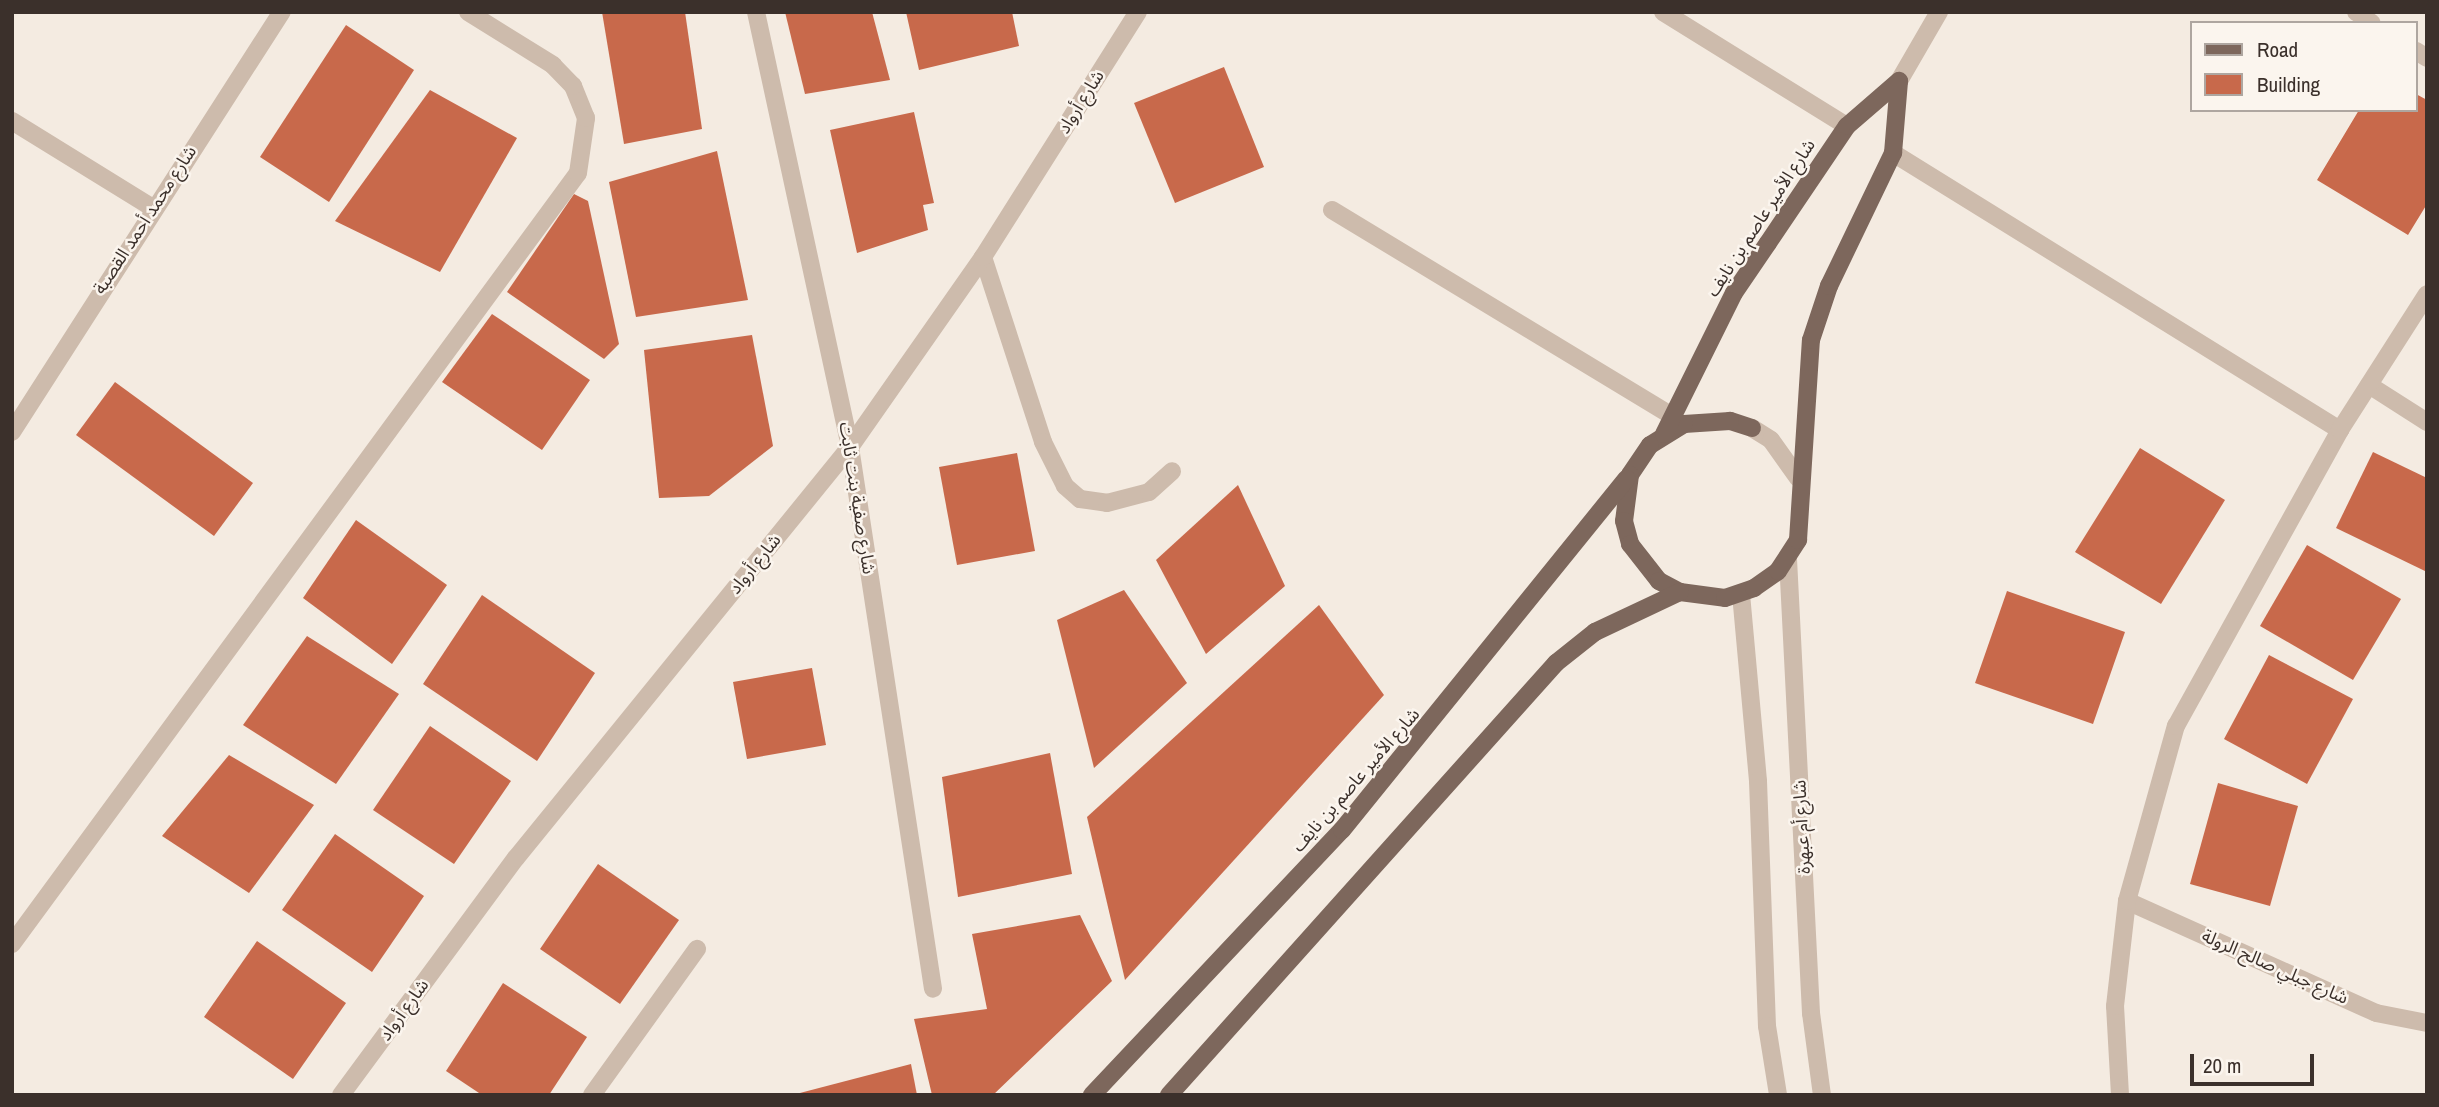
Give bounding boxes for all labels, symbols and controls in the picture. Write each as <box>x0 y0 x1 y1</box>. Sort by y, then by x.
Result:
legend <box>2190 21 2418 112</box>
text: Road <box>2257 35 2298 64</box>
street label: شارع أرواد <box>1053 66 1109 138</box>
text: Building <box>2257 70 2320 99</box>
street label: شارع الأمير عاصم بن نايف <box>1702 135 1820 301</box>
street label: شارع محمد أحمد القصبة <box>89 142 201 298</box>
street label: شارع صفية بنت ثابت <box>834 420 880 576</box>
street label: شارع أرواد <box>724 530 786 598</box>
street label: شارع الأمير عاصم بن نايف <box>1288 704 1424 856</box>
street label: شارع أم عبهرة <box>1789 779 1815 875</box>
street label: شارع جبلي صالح الرولة <box>2198 925 2352 1009</box>
street label: شارع أرواد <box>374 975 434 1045</box>
scale bar <box>2194 1040 2318 1084</box>
text: 20 m <box>2203 1051 2241 1080</box>

